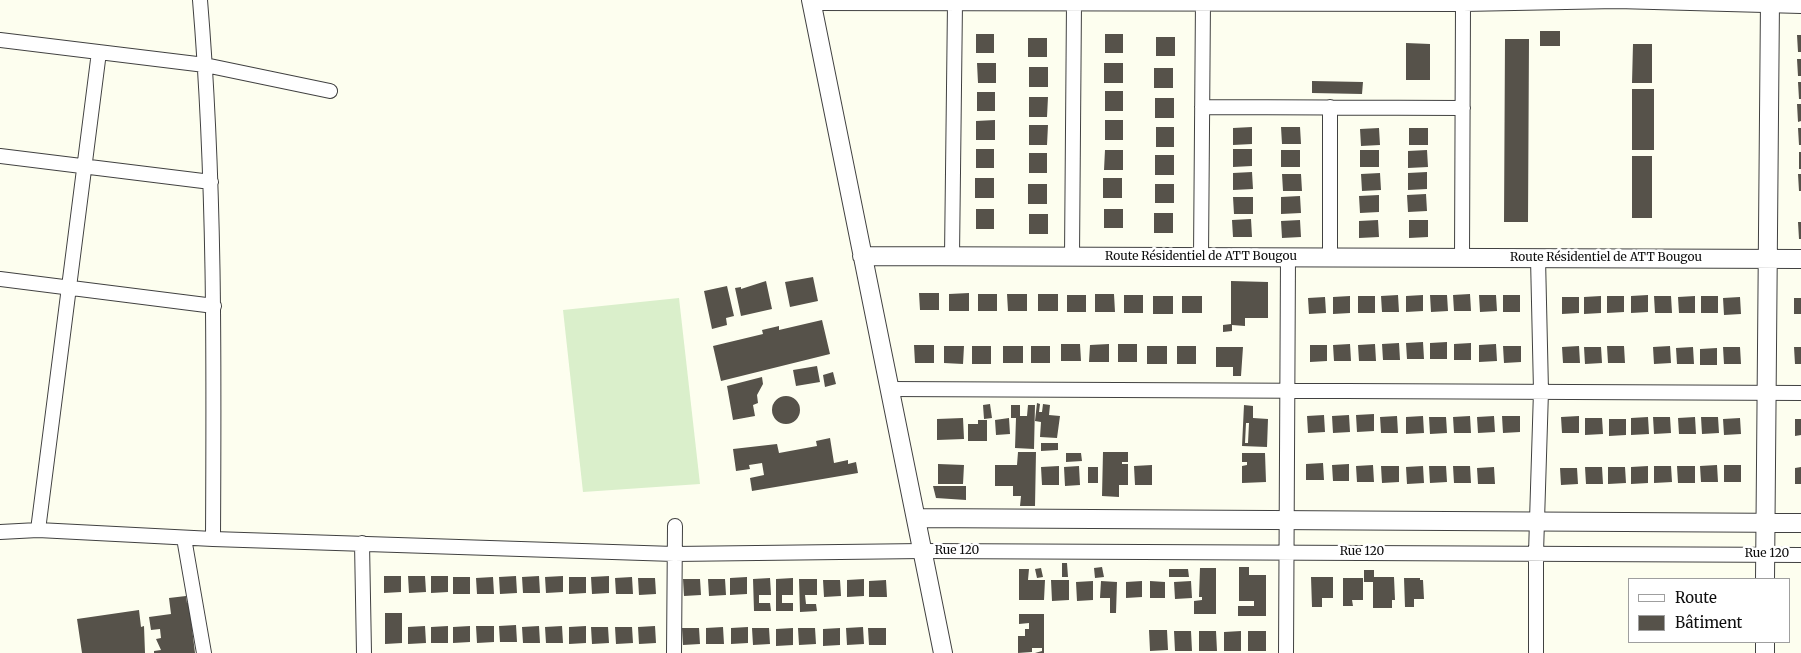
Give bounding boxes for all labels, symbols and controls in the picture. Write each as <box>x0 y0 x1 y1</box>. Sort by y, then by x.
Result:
street label: Route Résidentiel de ATT Bougou <box>1105 250 1297 264</box>
street label: Route Résidentiel de ATT Bougou <box>1510 251 1702 265</box>
street label: Rue 120 <box>935 544 979 558</box>
street label: Rue 120 <box>1340 545 1384 559</box>
street label: Rue 120 <box>1745 547 1789 561</box>
legend <box>1628 578 1791 643</box>
text: Route <box>1675 588 1717 607</box>
text: Bâtiment <box>1675 613 1742 632</box>

